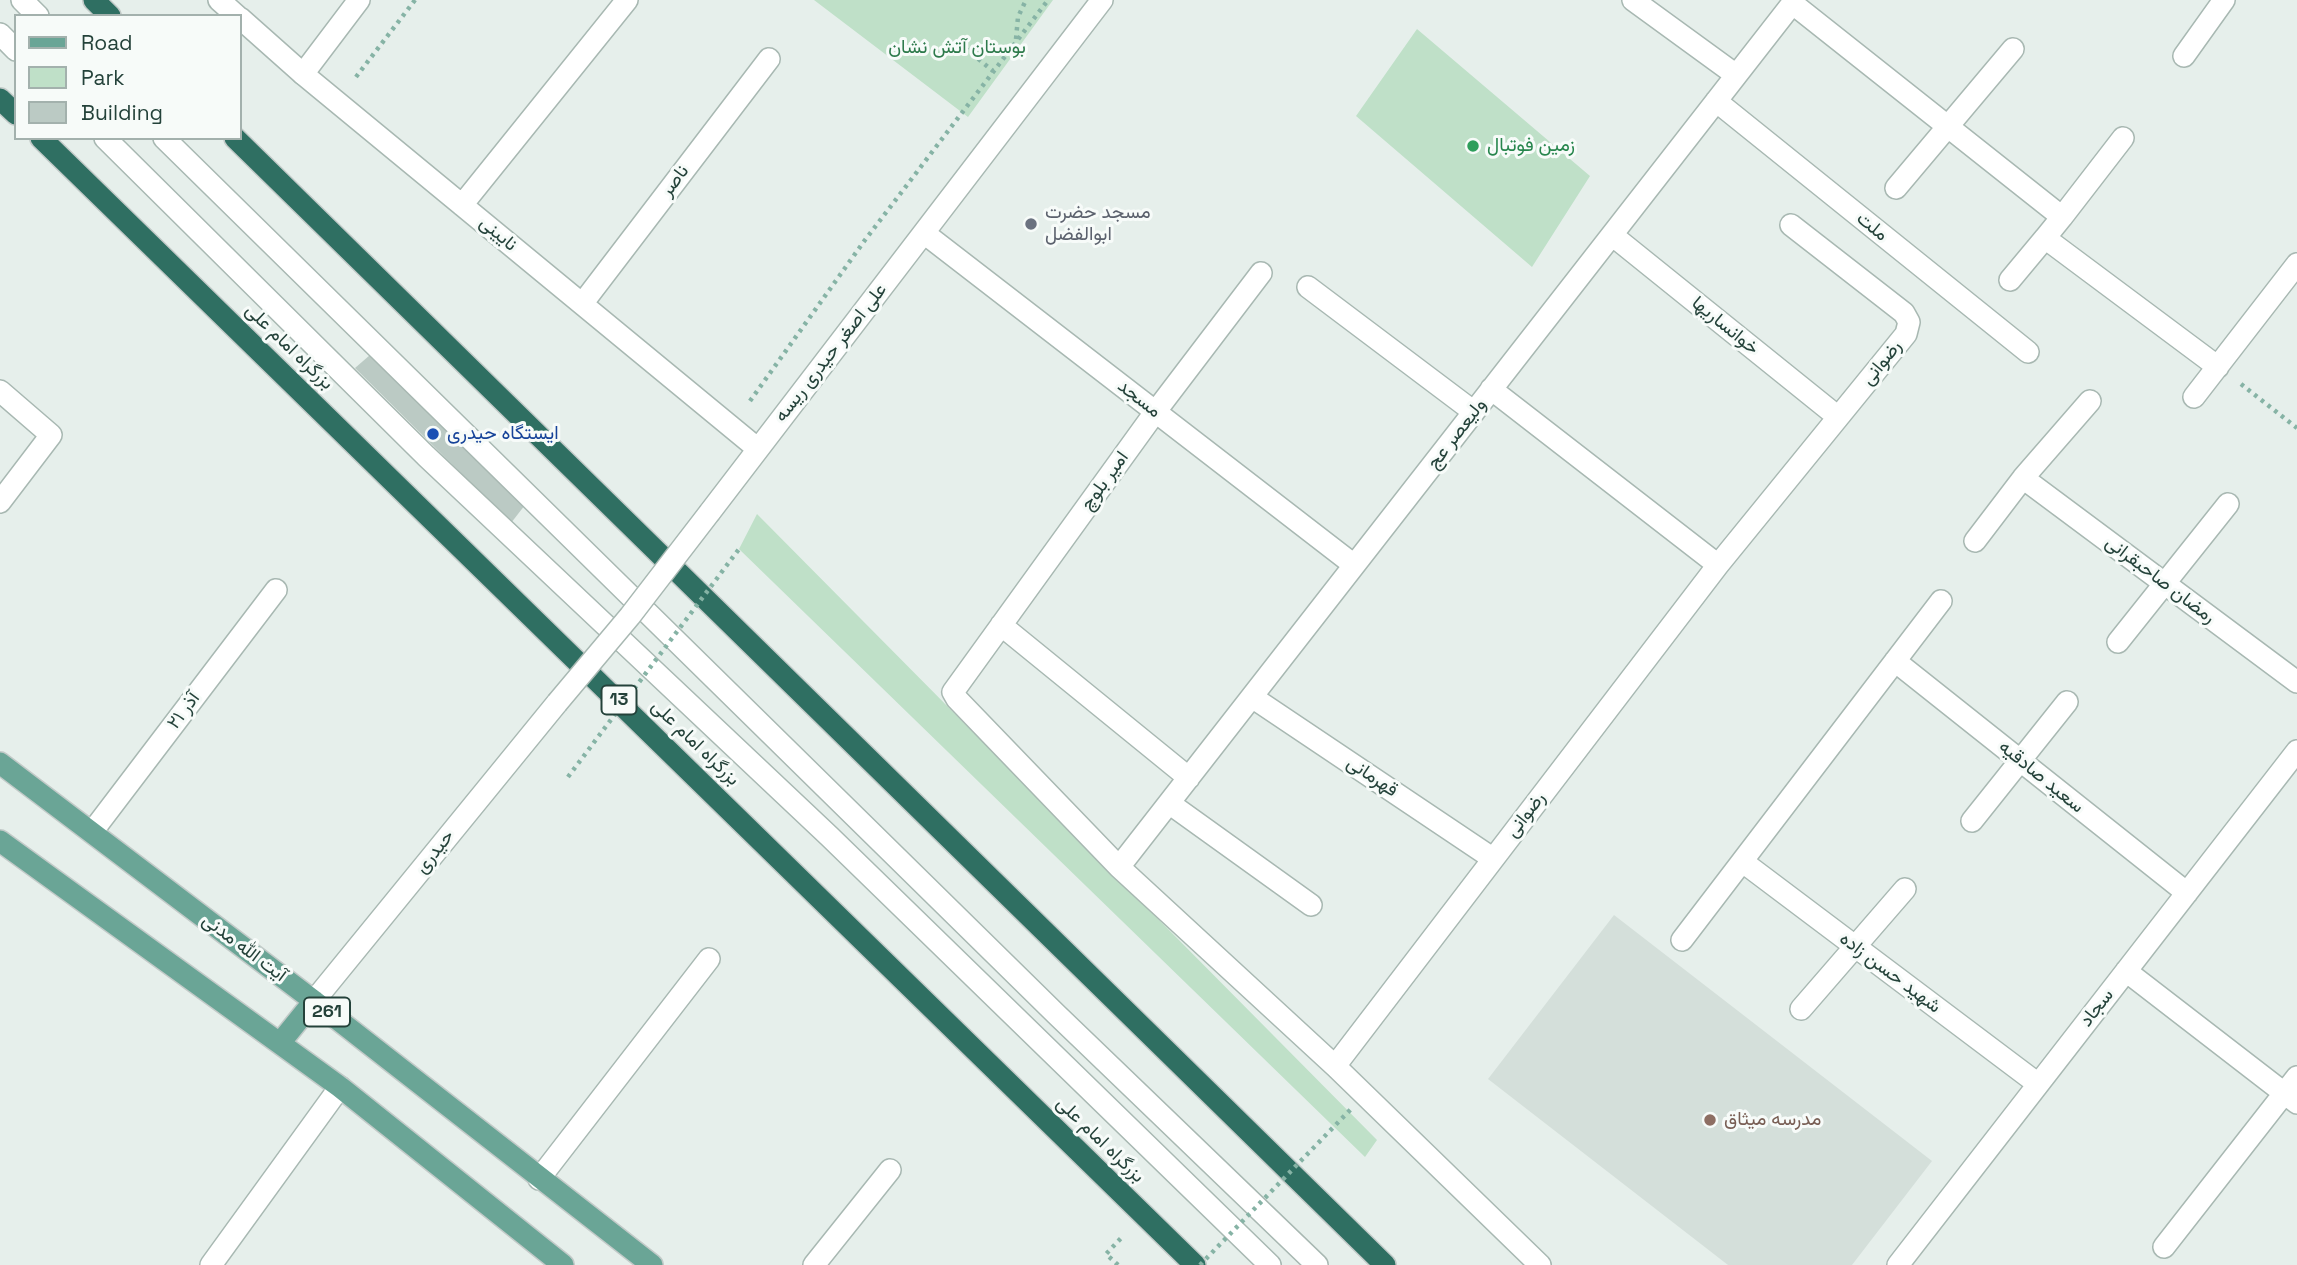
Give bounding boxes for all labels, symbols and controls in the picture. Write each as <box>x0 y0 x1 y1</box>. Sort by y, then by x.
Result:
legend <box>14 14 242 140</box>
text: Road <box>81 29 133 56</box>
park label: بوستان آتش نشان <box>888 37 1026 59</box>
text: Park <box>81 64 125 91</box>
text: Building <box>81 99 163 126</box>
place label: زمین فوتبال <box>1487 135 1575 157</box>
marker: زمین فوتبال <box>1465 138 1481 154</box>
street label: ناصر <box>656 161 694 201</box>
place label: مسجد حضرت ابوالفضل <box>1045 202 1151 246</box>
street label: ملت <box>1852 207 1892 247</box>
street label: نایینی <box>474 212 522 256</box>
marker: مسجد حضرت ابوالفضل <box>1023 216 1039 232</box>
street label: علی اصغر حیدری ریسه <box>770 279 892 427</box>
street label: خوانساریها <box>1687 292 1763 360</box>
street label: بزرگراه امام علی <box>240 299 338 395</box>
street label: رضوانی <box>1857 336 1907 390</box>
street label: مسجد <box>1113 375 1165 423</box>
street label: ولیعصر عج <box>1422 394 1492 474</box>
place label: ایستگاه حیدری <box>447 423 559 445</box>
marker: ایستگاه حیدری <box>425 426 441 442</box>
street label: امیر بلوچ <box>1076 447 1134 515</box>
street label: رمضان صاحبقرانی <box>2100 531 2220 629</box>
road number: 13 <box>602 686 636 714</box>
street label: آذر ۲۱ <box>163 688 205 734</box>
street label: بزرگراه امام علی <box>646 695 744 791</box>
street label: سعید صادقیه <box>1994 736 2088 818</box>
street label: قهرمانی <box>1342 752 1402 802</box>
street label: رضوانی <box>1501 788 1551 842</box>
street label: حیدری <box>411 826 459 878</box>
street label: آیت الله مدنی <box>197 909 291 987</box>
street label: شهید حسن زاده <box>1835 927 1945 1019</box>
street label: سجاد <box>2075 984 2119 1032</box>
road number: 261 <box>304 998 350 1027</box>
street label: بزرگراه امام علی <box>1051 1092 1149 1188</box>
place label: مدرسه میثاق <box>1724 1109 1821 1131</box>
marker: مدرسه میثاق <box>1702 1112 1718 1128</box>

